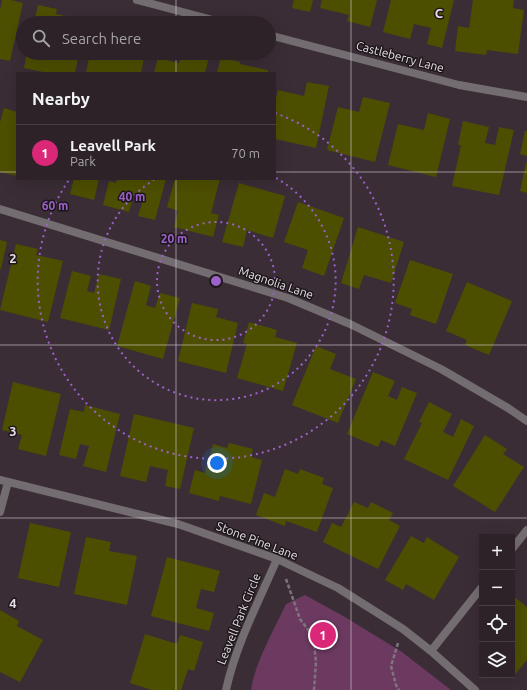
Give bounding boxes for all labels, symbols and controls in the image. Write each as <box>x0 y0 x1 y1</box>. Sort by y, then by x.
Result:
text: C <box>435 6 444 20</box>
search box <box>16 16 276 60</box>
icon: search <box>30 27 52 49</box>
text: Search here <box>62 30 141 47</box>
street label: Castleberry Lane <box>355 39 446 75</box>
text: Nearby <box>32 89 90 108</box>
text: Leavell Park <box>70 137 156 154</box>
text: 1 <box>41 146 49 160</box>
text: 70 m <box>231 146 260 160</box>
text: Park <box>70 154 96 168</box>
text: 40 m <box>119 190 145 203</box>
text: 60 m <box>42 199 68 212</box>
text: 20 m <box>161 232 187 245</box>
text: 2 <box>9 251 17 265</box>
street label: Magnolia Lane <box>237 264 315 301</box>
centre of rings <box>209 274 223 288</box>
text: 3 <box>9 424 17 438</box>
your location <box>207 453 227 473</box>
street label: Stone Pine Lane <box>215 519 300 562</box>
map controls <box>479 534 515 678</box>
button: + <box>479 534 515 570</box>
button: − <box>479 570 515 606</box>
street label: Leavell Park Circle <box>214 571 263 666</box>
text: 4 <box>9 596 17 610</box>
button: locate <box>479 606 515 642</box>
pin: 1 <box>310 620 336 650</box>
button: layers <box>479 642 515 678</box>

